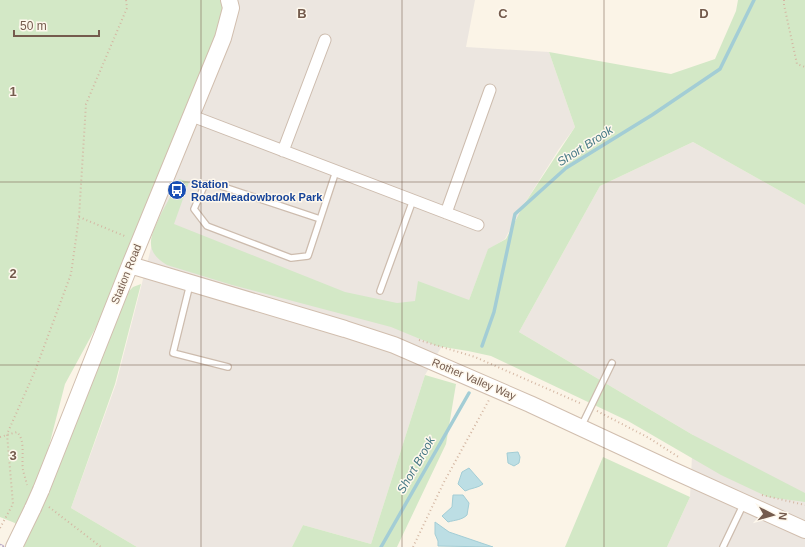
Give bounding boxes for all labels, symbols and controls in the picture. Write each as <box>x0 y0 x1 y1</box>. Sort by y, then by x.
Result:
text: B <box>297 6 307 21</box>
text: C <box>498 6 508 21</box>
text: D <box>699 6 709 21</box>
scale bar <box>14 12 99 38</box>
text: 50 m <box>20 19 47 33</box>
text: 1 <box>9 84 17 99</box>
water label: Short Brook <box>555 122 616 169</box>
place label: Station Road/Meadowbrook Park <box>191 178 323 203</box>
bus stop icon: Station Road/Meadowbrook Park <box>166 179 188 201</box>
street label: Station Road <box>109 242 143 306</box>
text: 2 <box>9 266 17 281</box>
street label: Rother Valley Way <box>430 356 518 402</box>
water label: Short Brook <box>394 433 438 496</box>
text: 3 <box>9 448 17 463</box>
north arrow <box>753 495 793 535</box>
text: N <box>777 511 789 521</box>

